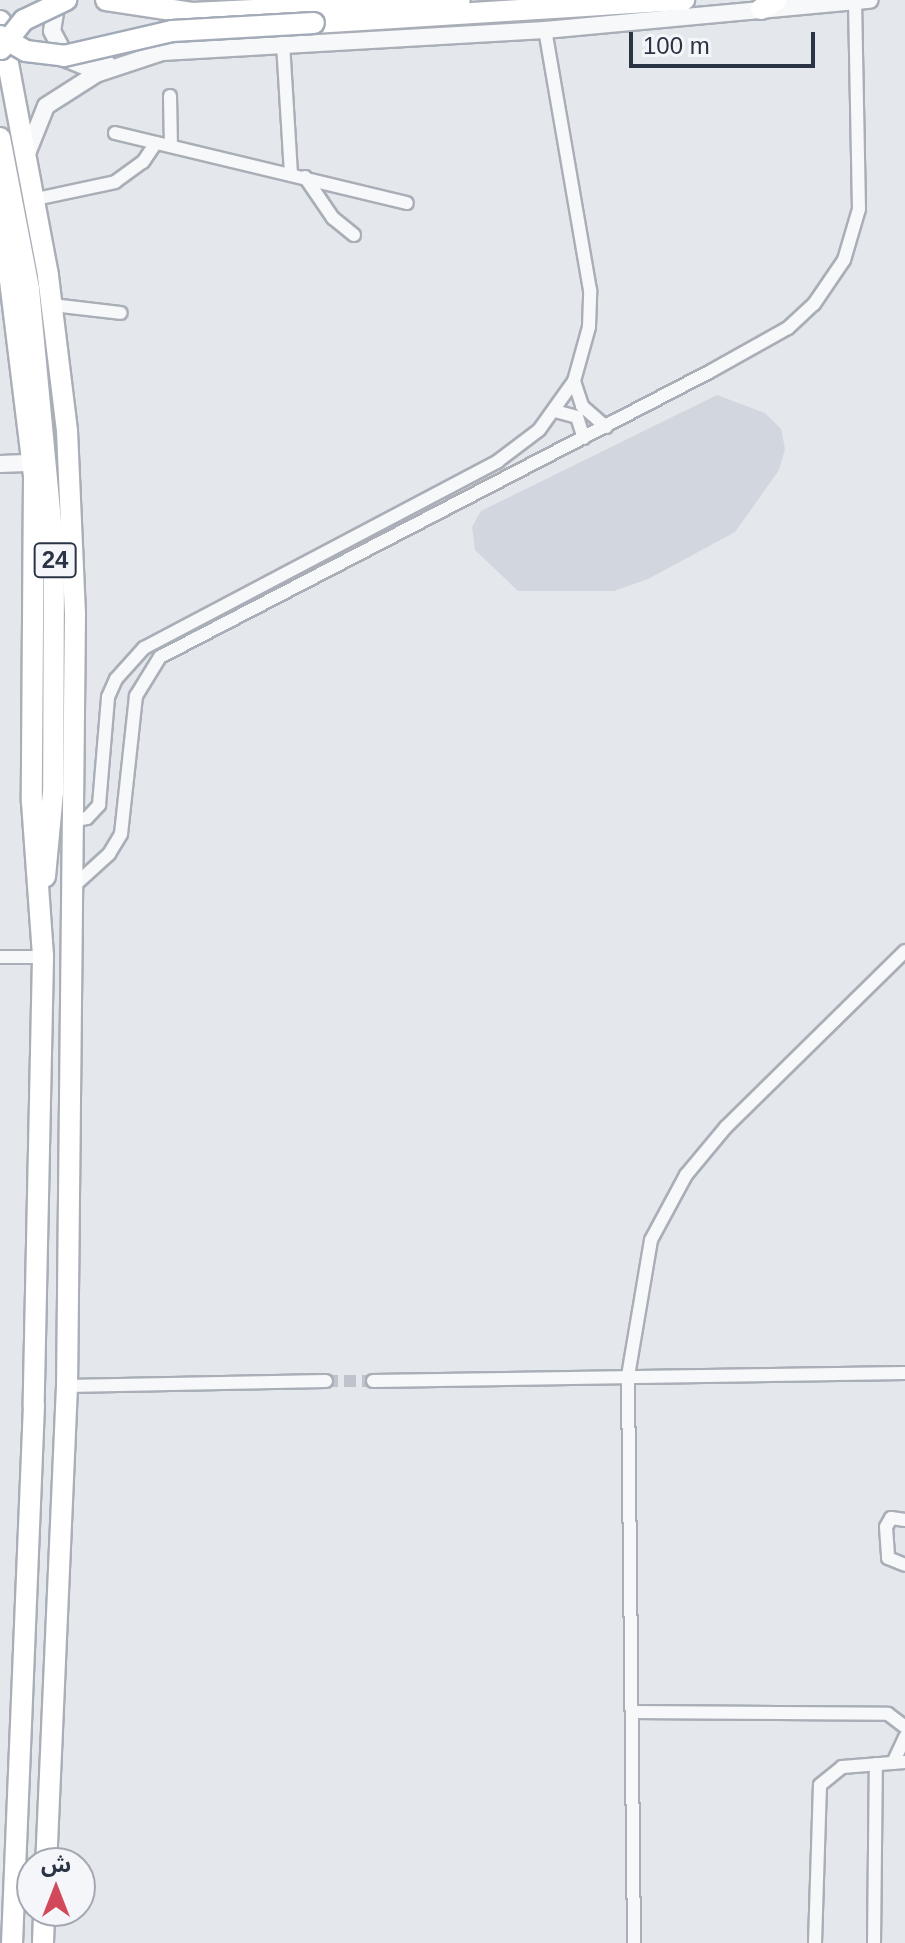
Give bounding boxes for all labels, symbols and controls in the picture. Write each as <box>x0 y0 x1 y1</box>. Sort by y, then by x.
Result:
scale bar <box>633 16 819 66</box>
text: 100 m <box>643 32 710 59</box>
road number: 24 <box>33 540 77 580</box>
north arrow <box>16 1847 96 1927</box>
text: ش <box>41 1852 71 1877</box>

